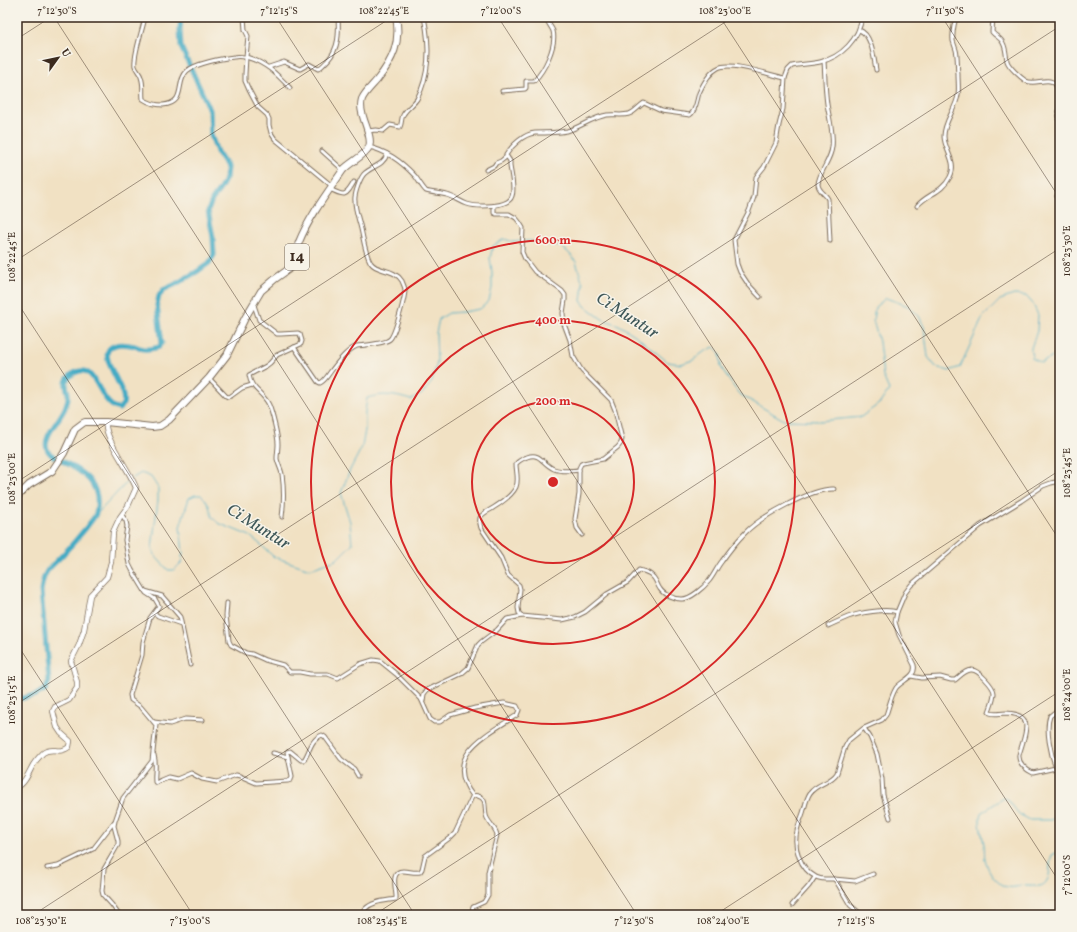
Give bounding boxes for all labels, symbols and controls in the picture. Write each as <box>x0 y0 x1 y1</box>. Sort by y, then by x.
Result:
text: 7°12'30"S <box>37 4 77 18</box>
text: 7°12'15"S <box>260 4 298 18</box>
text: 108°22'45"E <box>359 4 409 18</box>
text: 7°12'00"S <box>481 4 521 18</box>
text: 108°23'00"E <box>699 4 751 18</box>
text: 7°11'30"S <box>926 4 964 18</box>
north arrow <box>38 38 78 78</box>
text: U <box>57 46 74 61</box>
text: 108°23'30"E <box>1060 226 1074 276</box>
text: 108°22'45"E <box>5 232 19 282</box>
text: 600 m <box>535 233 571 249</box>
road number: 14 <box>285 244 309 270</box>
water label: Ci Muntur <box>591 287 663 345</box>
text: 400 m <box>535 313 571 329</box>
text: 200 m <box>535 394 571 410</box>
text: 108°23'45"E <box>1060 448 1074 498</box>
text: 108°23'00"E <box>5 453 19 505</box>
centre of rings <box>546 475 560 489</box>
water label: Ci Muntur <box>222 499 295 556</box>
text: 108°24'00"E <box>1060 669 1074 721</box>
text: 108°23'15"E <box>5 676 19 724</box>
text: 7°12'00"S <box>1060 855 1074 895</box>
text: 108°23'30"E <box>16 914 66 928</box>
text: 7°13'00"S <box>170 914 210 928</box>
text: 108°23'45"E <box>357 914 407 928</box>
text: 7°12'30"S <box>614 914 654 928</box>
text: 108°24'00"E <box>697 914 749 928</box>
text: 7°12'15"S <box>837 914 875 928</box>

